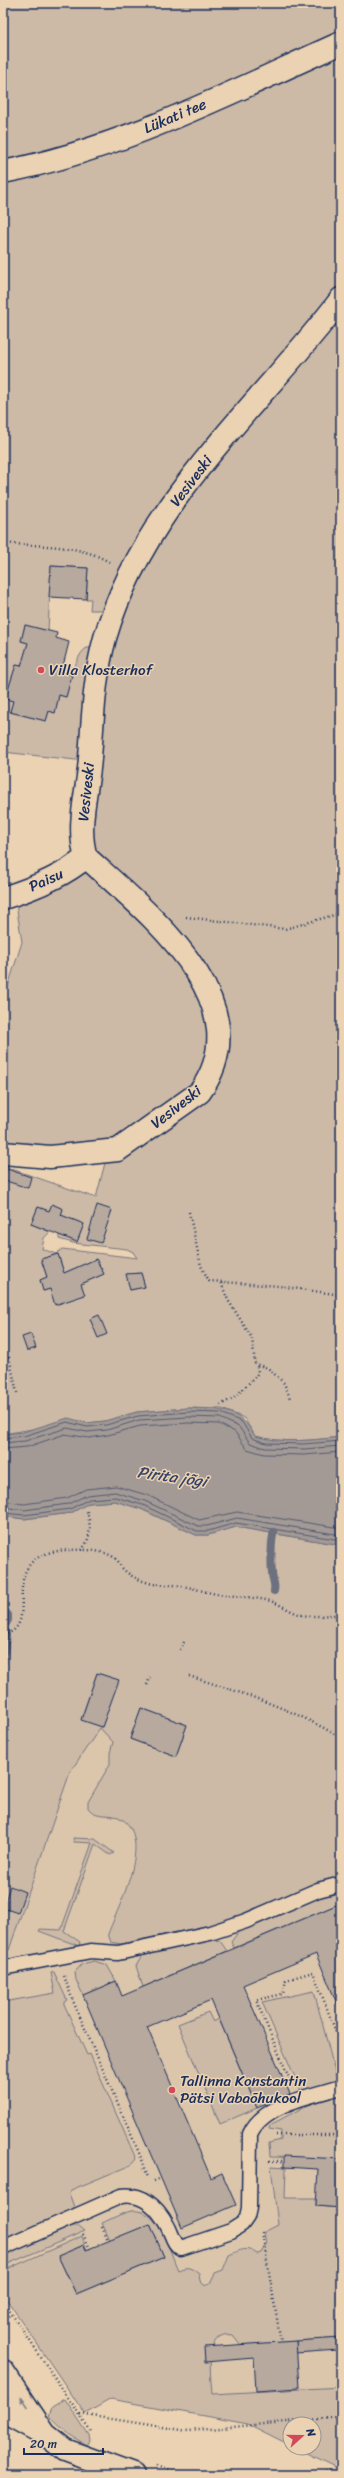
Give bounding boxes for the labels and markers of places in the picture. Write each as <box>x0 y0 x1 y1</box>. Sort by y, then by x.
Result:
place label: Villa Klosterhof <box>49 657 154 683</box>
marker: Villa Klosterhof <box>36 665 46 675</box>
place label: Tallinna Konstantin Pätsi Vabaõhukool <box>180 2068 306 2111</box>
marker: Tallinna Konstantin Pätsi Vabaõhukool <box>167 2085 177 2095</box>

